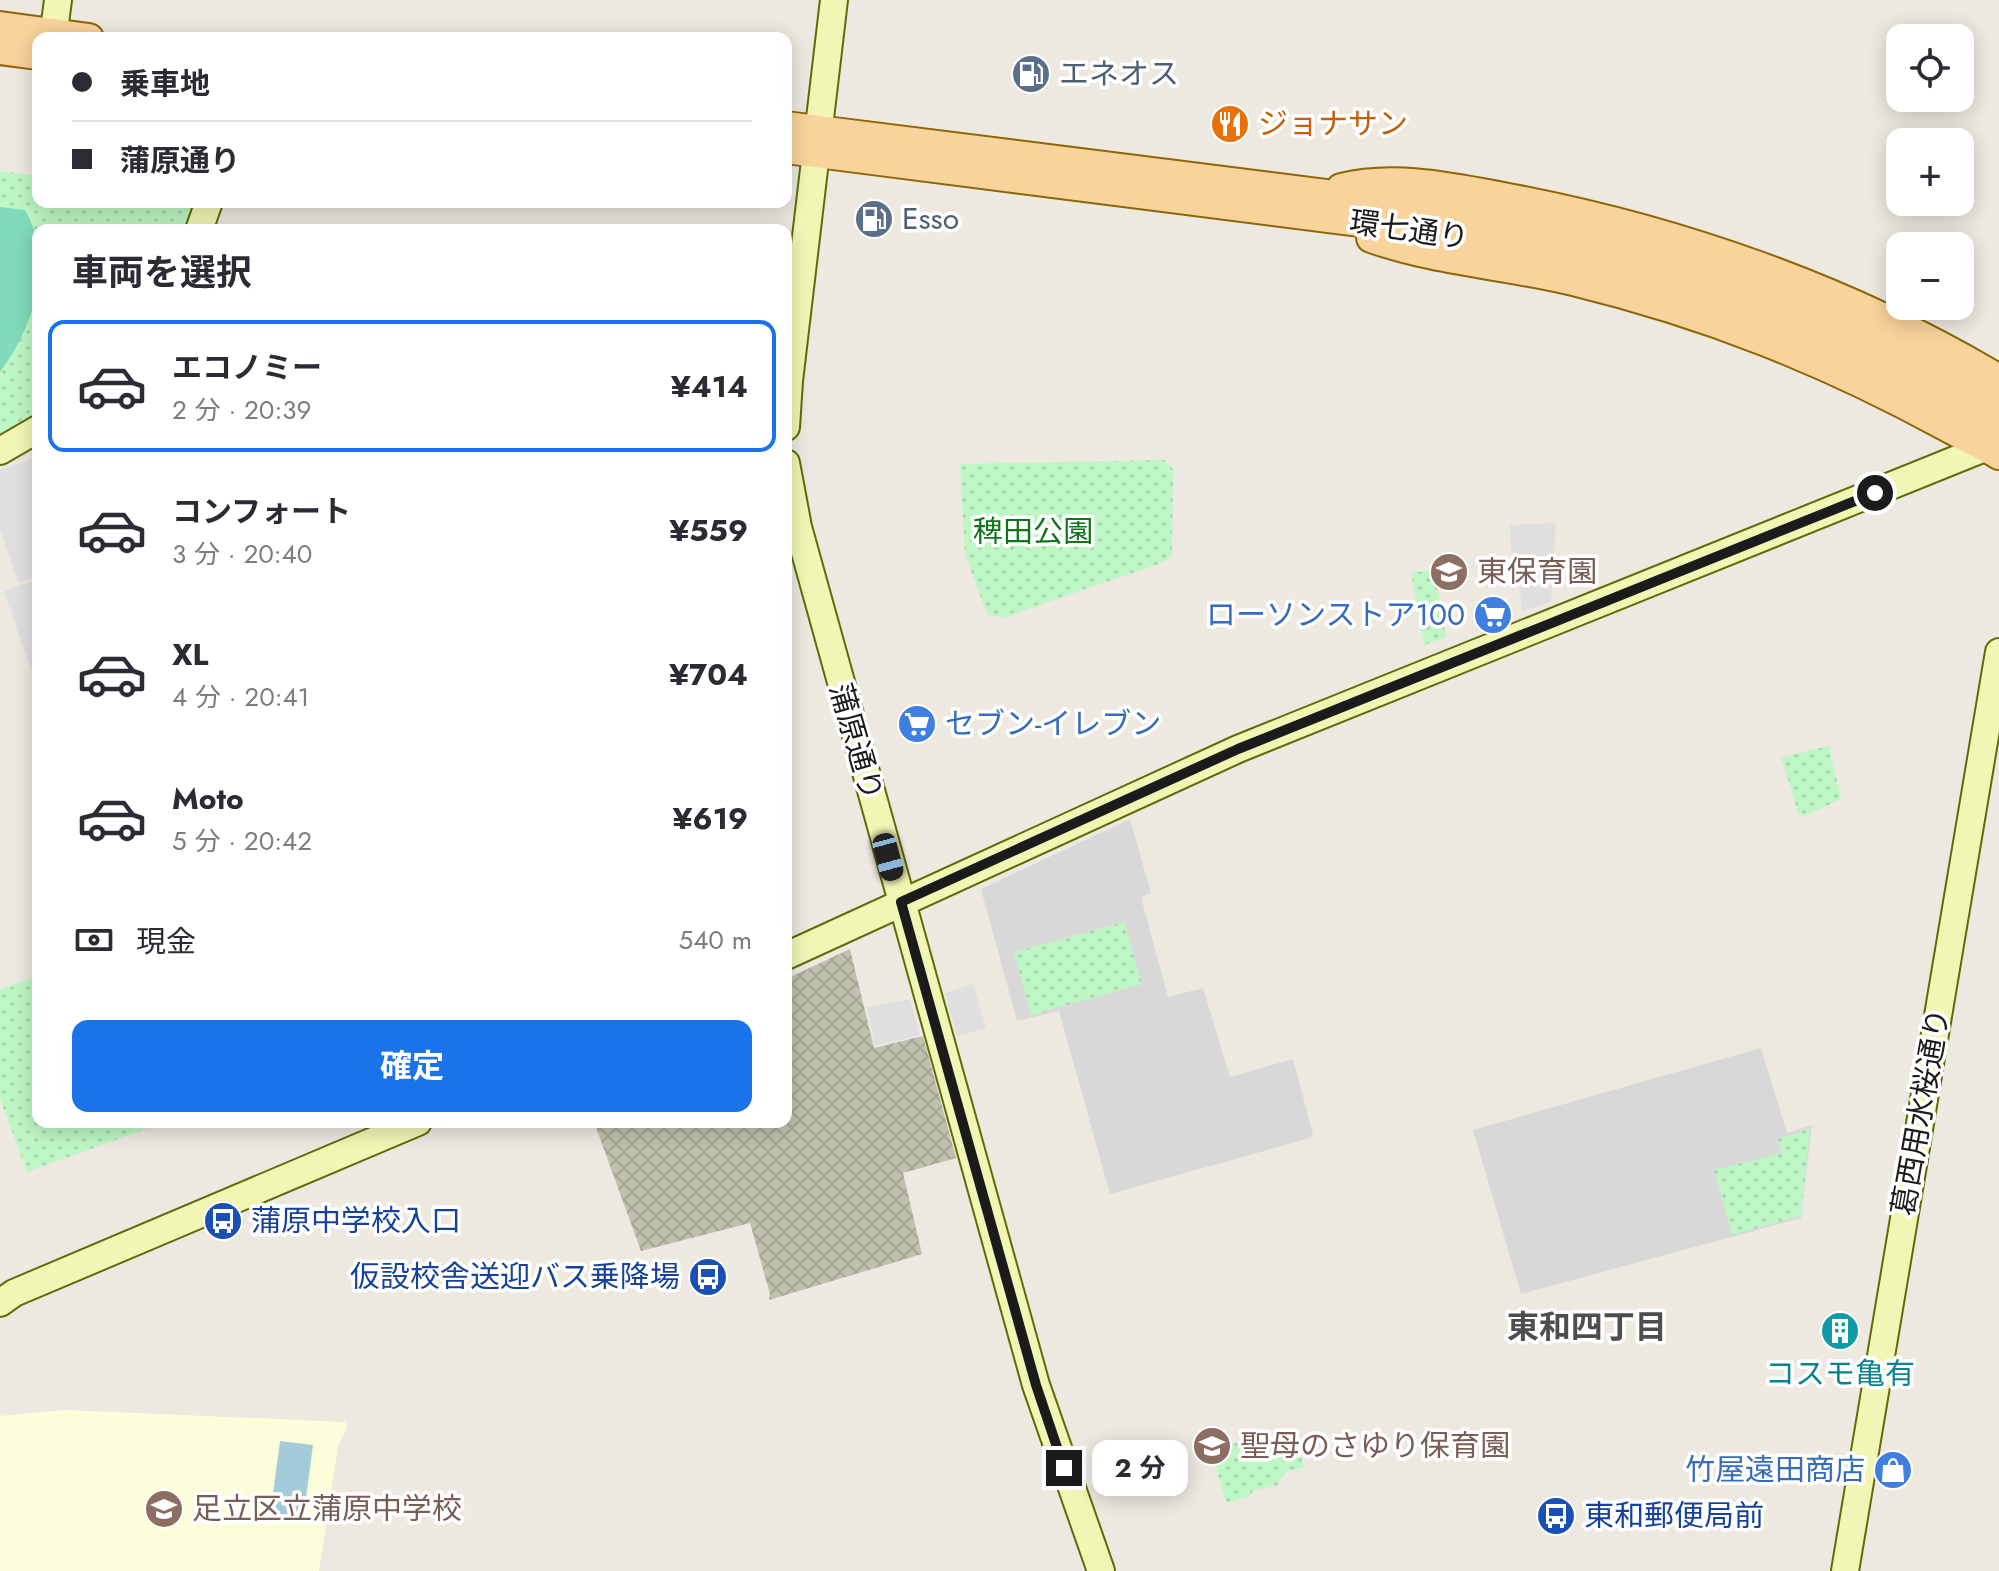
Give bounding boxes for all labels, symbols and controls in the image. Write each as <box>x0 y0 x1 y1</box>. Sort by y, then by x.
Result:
map controls <box>1886 24 1974 320</box>
button: locate <box>1886 24 1974 112</box>
place label: エネオス <box>1059 52 1179 95</box>
fuel station icon: エネオス <box>1010 53 1052 95</box>
text: 乗車地 <box>120 62 210 105</box>
place label: ジョナサン <box>1258 102 1408 145</box>
restaurant icon: ジョナサン <box>1209 103 1251 145</box>
button: + <box>1886 128 1974 216</box>
text: 蒲原通り <box>120 139 240 182</box>
place label: Esso <box>902 197 959 240</box>
fuel station icon: Esso <box>853 198 895 240</box>
street label: 環七通り <box>1347 200 1471 259</box>
button: − <box>1886 232 1974 320</box>
text: 車両を選択 <box>72 246 252 298</box>
text: エコノミー <box>172 346 322 389</box>
icon: car <box>76 350 148 422</box>
text: ¥414 <box>671 365 748 408</box>
text: 2 分 · 20:39 <box>172 391 311 429</box>
route start <box>1857 475 1893 511</box>
text: コンフォート <box>172 490 351 533</box>
icon: car <box>76 494 148 566</box>
text: ¥559 <box>669 509 748 552</box>
park label: 稗田公園 <box>973 510 1093 553</box>
text: 3 分 · 20:40 <box>172 535 312 573</box>
place label: 東保育園 <box>1477 550 1597 593</box>
school or university icon: 東保育園 <box>1428 551 1470 593</box>
place label: ローソンストア100 <box>1206 593 1465 636</box>
supermarket icon: ローソンストア100 <box>1472 594 1514 636</box>
text: XL <box>172 633 208 676</box>
icon: car <box>76 638 148 710</box>
text: ¥704 <box>669 653 748 696</box>
text: 4 分 · 20:41 <box>172 678 309 716</box>
street label: 蒲原通り <box>819 678 894 805</box>
place label: セブン-イレブン <box>945 702 1161 745</box>
supermarket icon: セブン-イレブン <box>896 703 938 745</box>
text: Moto <box>172 777 244 820</box>
icon: car <box>76 782 148 854</box>
text: ¥619 <box>673 797 748 840</box>
text: 5 分 · 20:42 <box>172 822 312 860</box>
car <box>870 831 906 883</box>
icon: cash <box>72 918 116 962</box>
text: 現金 <box>136 920 196 963</box>
text: 540 m <box>678 921 752 959</box>
street label: 葛西用水桜通り <box>1881 1005 1960 1219</box>
button: 確定 <box>72 1020 752 1112</box>
place label: 蒲原中学校入口 <box>251 1199 461 1242</box>
bus stop icon: 蒲原中学校入口 <box>202 1200 244 1242</box>
place label: 仮設校舎送迎バス乗降場 <box>350 1255 680 1298</box>
bus stop icon: 仮設校舎送迎バス乗降場 <box>687 1256 729 1298</box>
district label: 東和四丁目 <box>1507 1304 1667 1350</box>
building icon: コスモ亀有 <box>1819 1310 1861 1352</box>
place label: コスモ亀有 <box>1765 1352 1915 1395</box>
place label: 聖母のさゆり保育園 <box>1240 1424 1510 1467</box>
school or university icon: 聖母のさゆり保育園 <box>1191 1425 1233 1467</box>
callout: 2 分 <box>1092 1440 1188 1496</box>
place label: 竹屋遠田商店 <box>1685 1448 1865 1491</box>
text: 2 分 <box>1115 1449 1165 1487</box>
shop icon: 竹屋遠田商店 <box>1872 1449 1914 1491</box>
route end <box>1046 1450 1082 1486</box>
place label: 足立区立蒲原中学校 <box>192 1487 462 1530</box>
school or university icon: 足立区立蒲原中学校 <box>143 1488 185 1530</box>
place label: 東和郵便局前 <box>1584 1494 1764 1537</box>
bus stop icon: 東和郵便局前 <box>1535 1495 1577 1537</box>

